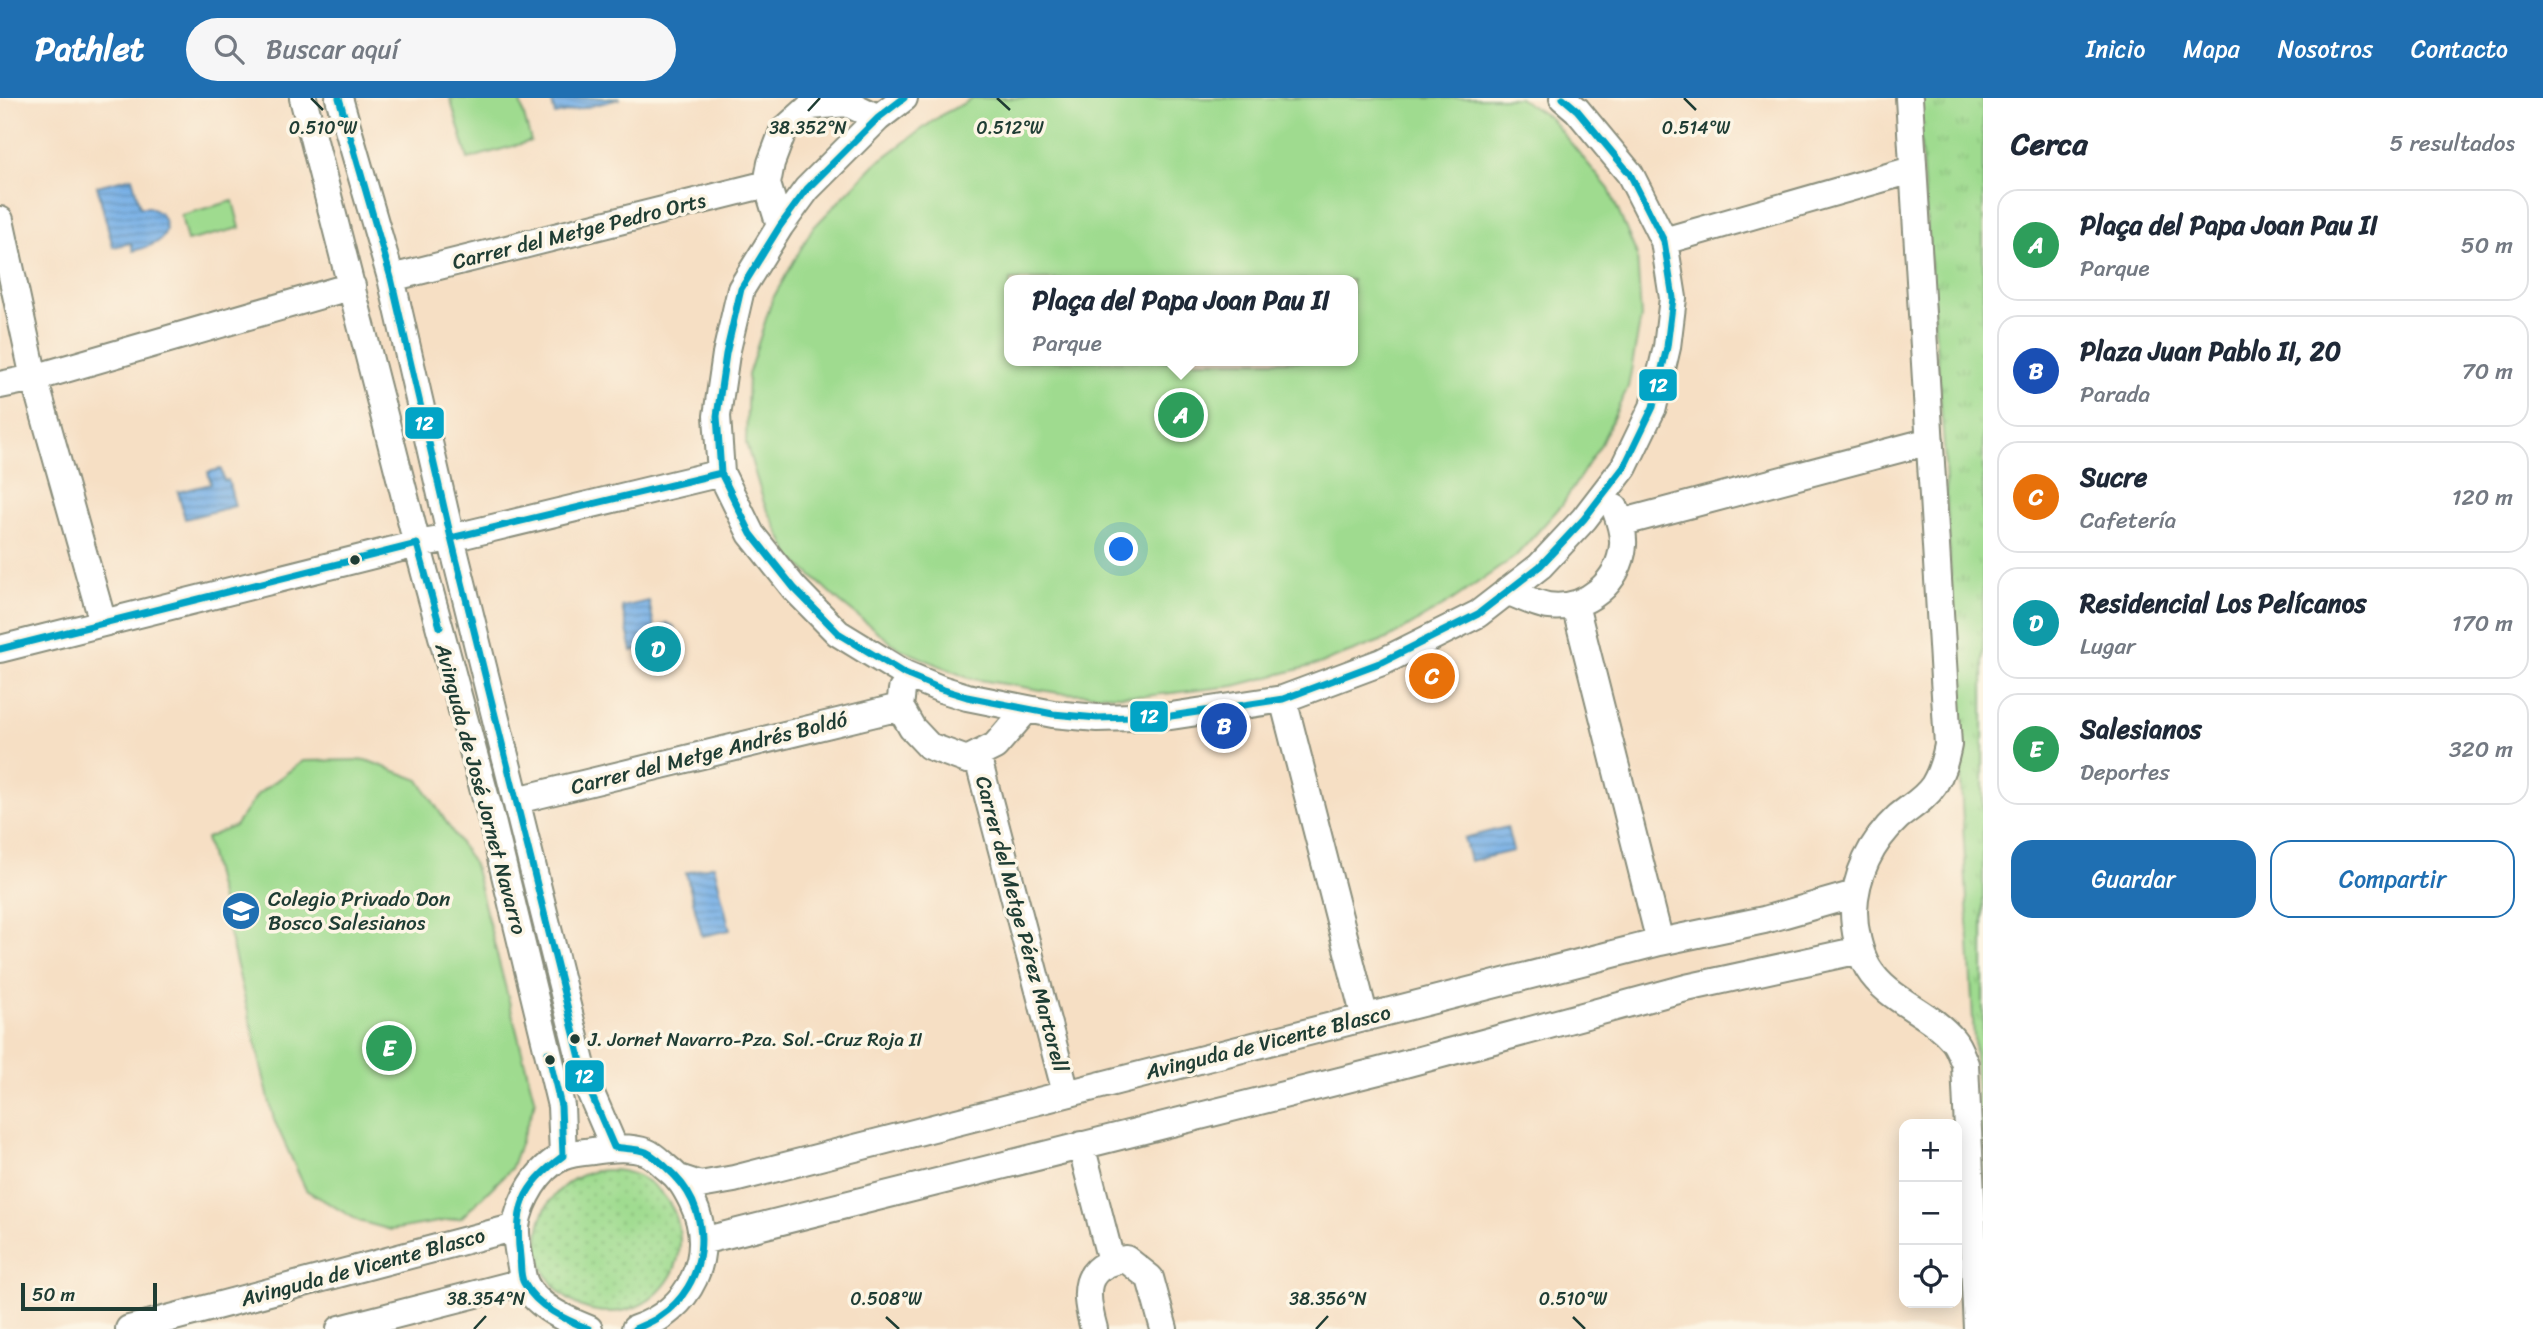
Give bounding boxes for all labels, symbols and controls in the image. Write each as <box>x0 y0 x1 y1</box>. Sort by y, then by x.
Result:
search box <box>186 18 676 81</box>
text: Pathlet <box>35 20 144 78</box>
text: Buscar aquí <box>266 26 399 72</box>
text: Inicio <box>2086 28 2145 70</box>
text: Mapa <box>2183 28 2240 70</box>
text: Nosotros <box>2278 28 2373 70</box>
text: Contacto <box>2411 28 2508 70</box>
icon: search <box>210 30 248 68</box>
text: 0.510°W <box>289 112 358 144</box>
text: 38.352°N <box>769 112 847 144</box>
text: 0.512°W <box>976 112 1045 144</box>
text: 0.514°W <box>1662 112 1731 144</box>
text: Cerca <box>2011 117 2087 171</box>
text: 5 resultados <box>2389 123 2515 164</box>
street label: Carrer del Metge Pedro Orts <box>448 181 710 281</box>
text: Plaça del Papa Joan Pau II <box>2080 202 2378 248</box>
text: A <box>2028 225 2044 266</box>
text: 50 m <box>2461 225 2513 266</box>
text: Parque <box>2080 248 2150 289</box>
popup <box>1004 275 1358 366</box>
text: Plaça del Papa Joan Pau II <box>1032 277 1330 323</box>
text: Parque <box>1032 323 1102 364</box>
text: Plaza Juan Pablo II, 20 <box>2080 328 2341 374</box>
text: B <box>2029 351 2043 392</box>
text: 70 m <box>2462 351 2513 392</box>
line badge: 12 <box>1638 368 1678 402</box>
text: 12 <box>1648 369 1668 402</box>
text: Parada <box>2080 374 2150 415</box>
pin: A <box>1158 389 1204 441</box>
line badge: 12 <box>404 406 445 440</box>
text: 12 <box>414 407 434 440</box>
text: Sucre <box>2080 454 2147 500</box>
text: C <box>2029 477 2043 518</box>
text: 120 m <box>2452 477 2513 518</box>
text: Cafetería <box>2080 500 2176 541</box>
your location <box>1104 532 1138 566</box>
unlabelled marker <box>348 553 362 567</box>
text: Residencial Los Pelícanos <box>2080 580 2367 626</box>
text: D <box>2029 603 2043 644</box>
text: 170 m <box>2452 603 2513 644</box>
pin: D <box>635 623 681 675</box>
text: Lugar <box>2080 626 2136 667</box>
street label: Avinguda de José Jornet Navarro <box>424 638 538 939</box>
pin: C <box>1409 650 1455 702</box>
street label: Carrer del Metge Andrés Boldó <box>567 700 852 806</box>
line badge: 12 <box>1129 700 1169 733</box>
text: 12 <box>1139 700 1159 733</box>
pin: B <box>1201 700 1247 752</box>
text: Salesianos <box>2080 706 2202 752</box>
text: E <box>2030 729 2042 770</box>
text: 320 m <box>2449 729 2513 770</box>
text: Deportes <box>2080 752 2170 793</box>
street label: Carrer del Metge Pérez Martorell <box>964 771 1080 1077</box>
button: Guardar <box>2011 840 2256 918</box>
button: Compartir <box>2270 840 2515 918</box>
place label: Colegio Privado Don Bosco Salesianos <box>268 880 450 942</box>
school or university icon: Colegio Privado Don Bosco Salesianos <box>220 890 262 932</box>
street label: Avinguda de Vicente Blasco <box>1140 993 1395 1091</box>
pin: E <box>366 1022 412 1074</box>
place label: J. Jornet Navarro-Pza. Sol.-Cruz Roja II <box>587 1023 922 1056</box>
marker: J. Jornet Navarro-Pza. Sol.-Cruz Roja II <box>568 1032 582 1046</box>
unlabelled marker <box>543 1053 557 1067</box>
line badge: 12 <box>564 1059 605 1093</box>
text: 12 <box>574 1060 594 1093</box>
map controls <box>1899 1119 1962 1308</box>
button: + <box>1899 1119 1962 1182</box>
button: − <box>1899 1182 1962 1245</box>
street label: Avinguda de Vicente Blasco <box>236 1216 489 1318</box>
button: locate <box>1899 1245 1962 1308</box>
text: 50 m <box>32 1278 75 1311</box>
scale bar <box>21 1280 158 1312</box>
text: 38.354°N <box>447 1283 526 1315</box>
text: 0.508°W <box>850 1283 923 1315</box>
text: 38.356°N <box>1289 1283 1367 1315</box>
text: 0.510°W <box>1539 1283 1608 1315</box>

